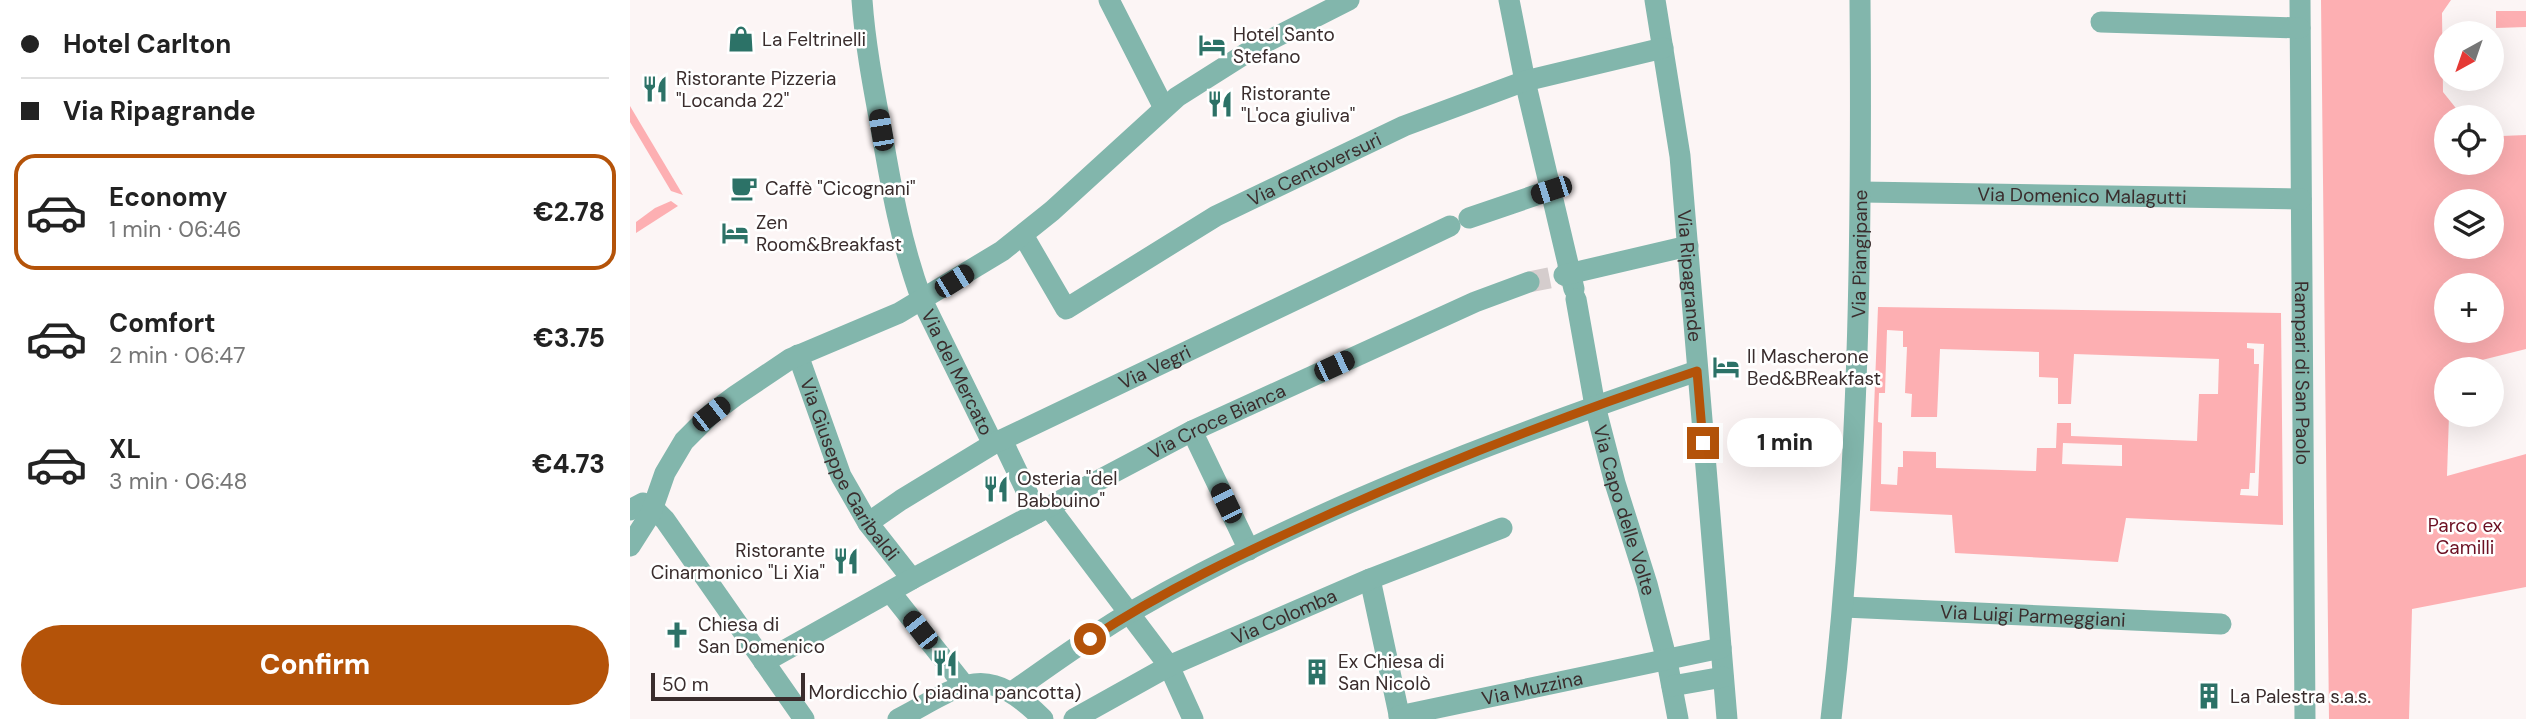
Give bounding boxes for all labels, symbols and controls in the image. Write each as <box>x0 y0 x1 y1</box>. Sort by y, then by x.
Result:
north arrow <box>2434 21 2504 91</box>
map controls <box>2434 21 2504 427</box>
place label: Hotel Santo Stefano <box>1233 22 1335 69</box>
shop icon: La Feltrinelli <box>726 24 756 54</box>
text: Hotel Carlton <box>63 27 231 61</box>
place label: La Feltrinelli <box>762 27 866 52</box>
hotel icon: Hotel Santo Stefano <box>1197 30 1227 60</box>
place label: Ristorante Pizzeria "Locanda 22" <box>676 66 836 113</box>
restaurant icon: Ristorante Pizzeria "Locanda 22" <box>640 74 670 104</box>
place label: Ristorante "L'oca giuliva" <box>1241 81 1355 128</box>
restaurant icon: Ristorante "L'oca giuliva" <box>1205 89 1235 119</box>
text: Via Ripagrande <box>63 94 256 128</box>
button: locate <box>2434 105 2504 175</box>
car <box>868 107 895 153</box>
street label: Via Centoversuri <box>1243 126 1385 212</box>
cafe icon: Caffè "Cicognani" <box>729 173 759 203</box>
car <box>1528 174 1575 206</box>
place label: Caffè "Cicognani" <box>765 176 916 201</box>
text: Economy <box>109 180 227 214</box>
icon: car <box>25 181 88 244</box>
street label: Via Domenico Malagutti <box>1977 181 2187 210</box>
button: layers <box>2434 189 2504 259</box>
street label: Via Piangipane <box>1846 190 1873 319</box>
text: €2.78 <box>533 195 605 229</box>
street label: Via Ripagrande <box>1672 209 1708 343</box>
place label: Zen Room&Breakfast <box>756 210 902 257</box>
text: 1 min · 06:46 <box>109 214 242 244</box>
hotel icon: Zen Room&Breakfast <box>720 218 750 248</box>
car <box>931 261 978 301</box>
button: + <box>2434 273 2504 343</box>
street label: Rampari di San Paolo <box>2289 281 2316 465</box>
street label: Via del Mercato <box>916 305 999 439</box>
text: Comfort <box>109 306 215 340</box>
icon: car <box>25 307 88 370</box>
text: €3.75 <box>533 321 605 355</box>
street label: Via Vegri <box>1114 339 1195 395</box>
text: 2 min · 06:47 <box>109 340 245 370</box>
place label: Il Mascherone Bed&BReakfast <box>1747 344 1881 391</box>
car <box>1311 348 1358 384</box>
hotel icon: Il Mascherone Bed&BReakfast <box>1711 352 1741 382</box>
button: − <box>2434 357 2504 427</box>
street label: Via Giuseppe Garibaldi <box>795 374 905 566</box>
street label: Via Croce Bianca <box>1144 378 1289 465</box>
car <box>688 393 735 435</box>
callout: 1 min <box>1728 418 1843 467</box>
street label: Via Capo delle Volte <box>1588 422 1662 598</box>
route end <box>1687 427 1719 459</box>
text: 1 min <box>1757 427 1813 457</box>
text: XL <box>109 432 141 466</box>
icon: car <box>25 433 88 496</box>
text: €4.73 <box>532 447 605 481</box>
text: 3 min · 06:48 <box>109 466 247 496</box>
place label: Osteria "del Babbuino" <box>1017 466 1117 513</box>
restaurant icon: Osteria "del Babbuino" <box>981 474 1011 504</box>
car <box>1208 480 1245 526</box>
park label: Parco ex Camilli <box>2428 513 2503 560</box>
place label: Ristorante Cinarmonico "Li Xia" <box>651 538 825 585</box>
restaurant icon: Ristorante Cinarmonico "Li Xia" <box>831 546 861 576</box>
street label: Via Colomba <box>1227 582 1340 650</box>
street label: Via Luigi Parmeggiani <box>1940 599 2126 632</box>
car <box>899 607 942 653</box>
place label: Chiesa di San Domenico <box>698 612 825 659</box>
church icon: Chiesa di San Domenico <box>662 620 692 650</box>
route start <box>1074 623 1106 655</box>
button: Confirm <box>21 625 609 705</box>
restaurant icon: Mordicchio ( piadina pancotta) <box>930 648 960 678</box>
place label: Ex Chiesa di San Nicolò <box>1338 649 1445 696</box>
building icon: Ex Chiesa di San Nicolò <box>1302 657 1332 687</box>
street label: Via Muzzina <box>1479 665 1585 711</box>
scale bar <box>651 670 805 702</box>
text: 50 m <box>662 672 709 697</box>
place label: Mordicchio ( piadina pancotta) <box>809 680 1081 705</box>
building icon: La Palestra s.a.s. <box>2194 681 2224 711</box>
place label: La Palestra s.a.s. <box>2230 684 2371 709</box>

